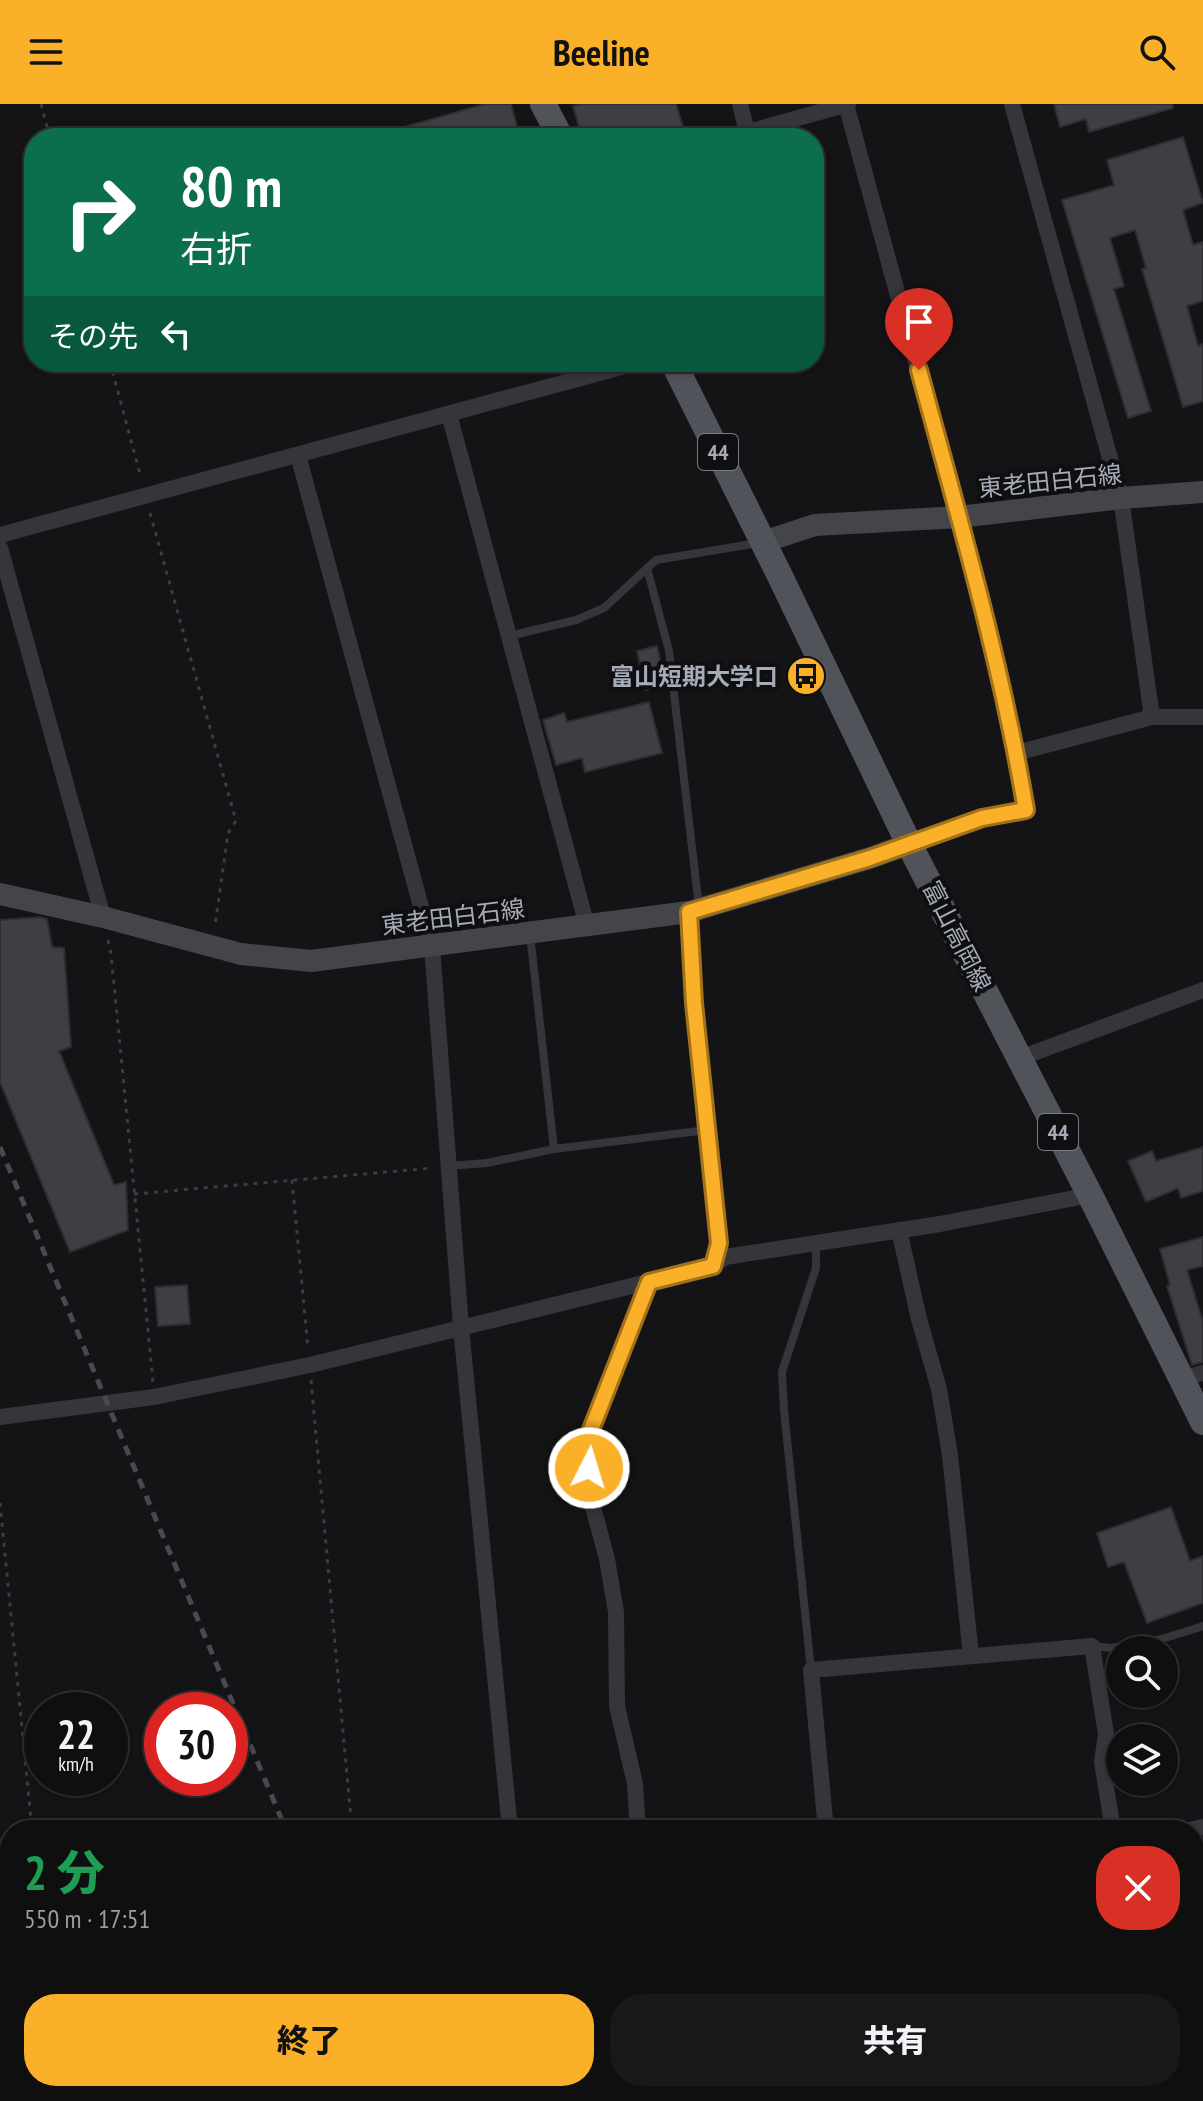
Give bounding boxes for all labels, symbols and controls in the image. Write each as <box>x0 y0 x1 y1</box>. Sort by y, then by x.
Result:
text: Beeline <box>553 29 650 76</box>
icon: menu <box>24 30 68 74</box>
icon: search <box>1135 30 1179 74</box>
text: 80 m <box>180 150 282 222</box>
icon: right <box>48 160 152 264</box>
text: 右折 <box>180 225 252 272</box>
pin <box>885 288 953 370</box>
icon: arrive <box>897 300 941 344</box>
icon: left <box>154 312 198 356</box>
text: その先 <box>48 316 138 355</box>
road number: 44 <box>698 434 738 470</box>
street label: 東老田白石線 <box>977 458 1123 504</box>
bus stop icon: 富山短期大学口 <box>785 655 827 697</box>
place label: 富山短期大学口 <box>610 661 778 692</box>
street label: 富山高岡線 <box>916 876 998 996</box>
street label: 東老田白石線 <box>380 893 526 941</box>
road number: 44 <box>1038 1114 1078 1150</box>
position arrow <box>547 1426 631 1510</box>
map controls <box>1106 1636 1178 1796</box>
button: search <box>1106 1636 1178 1708</box>
speed limit sign: 30 <box>144 1692 248 1796</box>
text: 22 <box>57 1708 95 1760</box>
button: layers <box>1106 1724 1178 1796</box>
text: km/h <box>58 1751 94 1777</box>
text: 2 分 <box>24 1841 105 1903</box>
button: close <box>1096 1846 1180 1930</box>
text: 550 m · 17:51 <box>24 1902 150 1935</box>
button: 終了 <box>24 1994 594 2086</box>
button: 共有 <box>610 1994 1180 2086</box>

